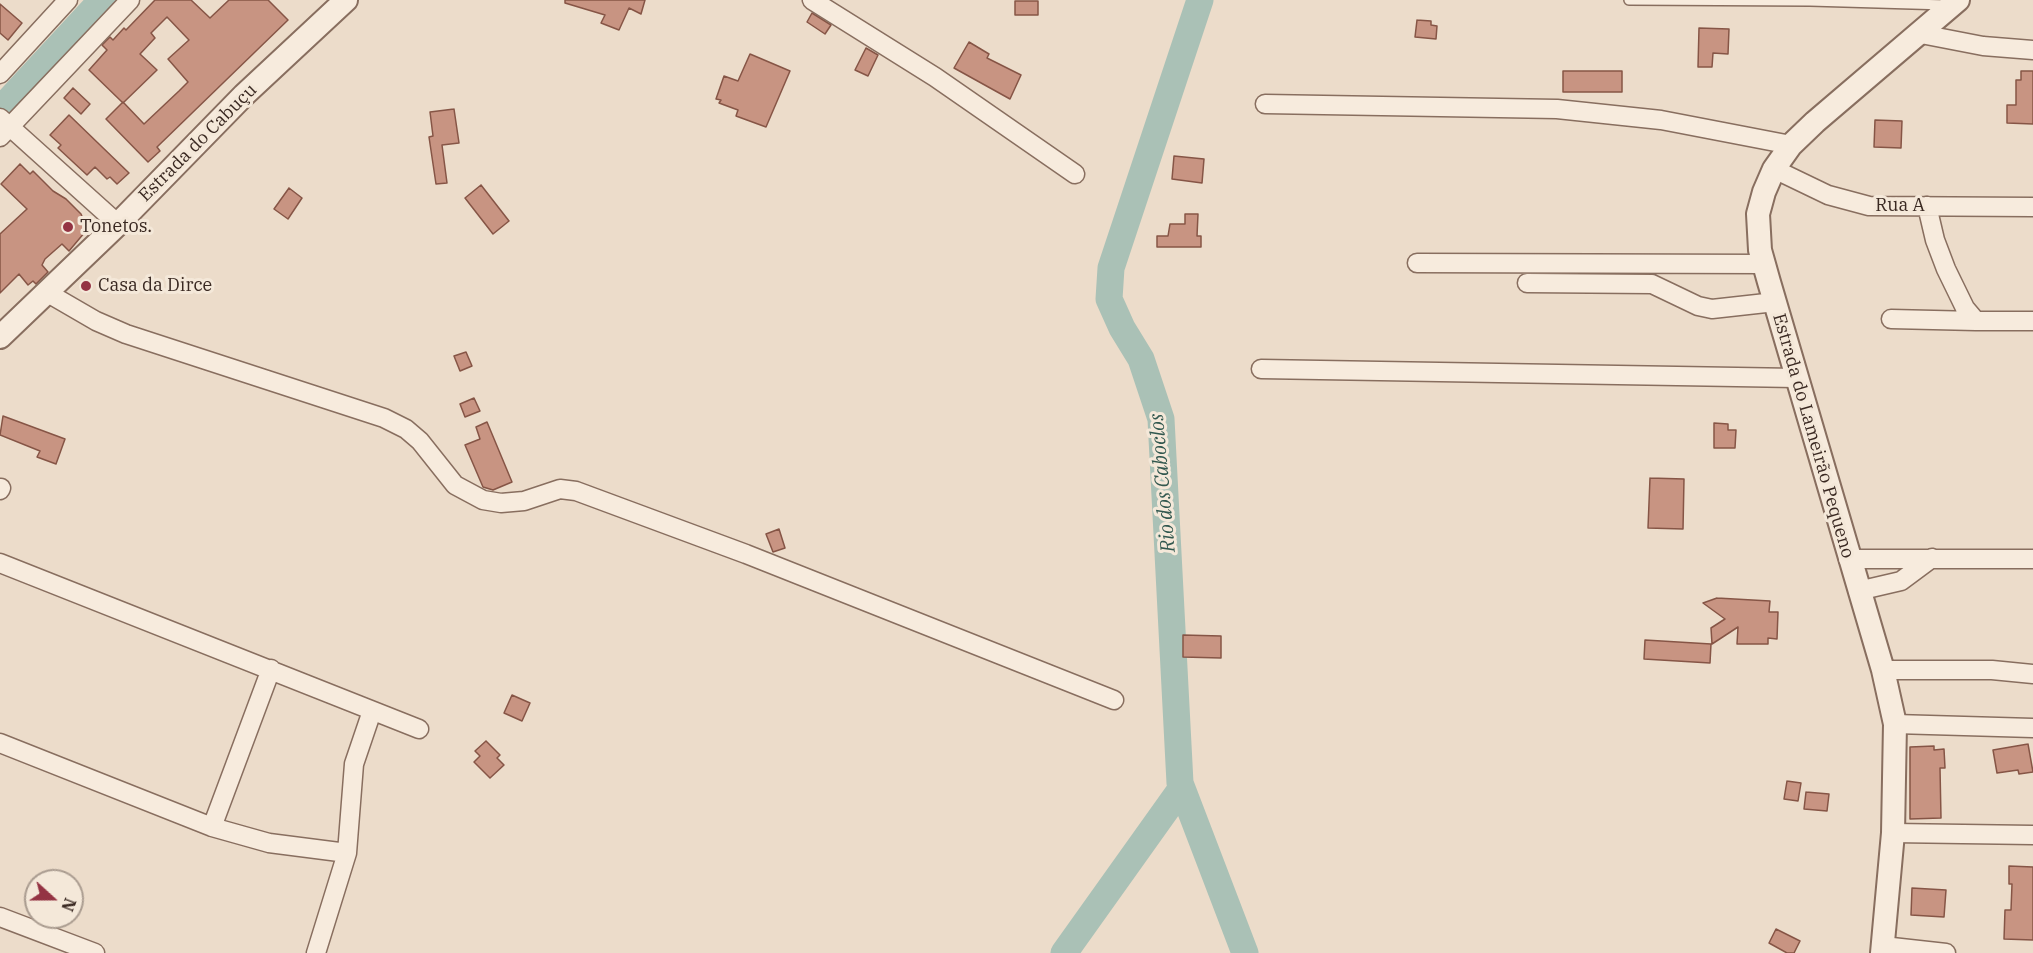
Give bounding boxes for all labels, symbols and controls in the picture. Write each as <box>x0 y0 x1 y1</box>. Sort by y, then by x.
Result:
street label: Estrada do Cabuçu <box>134 79 262 207</box>
street label: Rua A <box>1875 195 1925 217</box>
place label: Tonetos. <box>80 216 152 238</box>
marker: Tonetos. <box>61 220 75 234</box>
place label: Casa da Dirce <box>98 275 212 297</box>
marker: Casa da Dirce <box>79 279 93 293</box>
street label: Estrada do Lameirão Pequeno <box>1768 311 1858 561</box>
water label: Rio dos Caboclos <box>1145 413 1181 553</box>
north arrow <box>24 869 84 929</box>
text: N <box>57 895 81 914</box>

